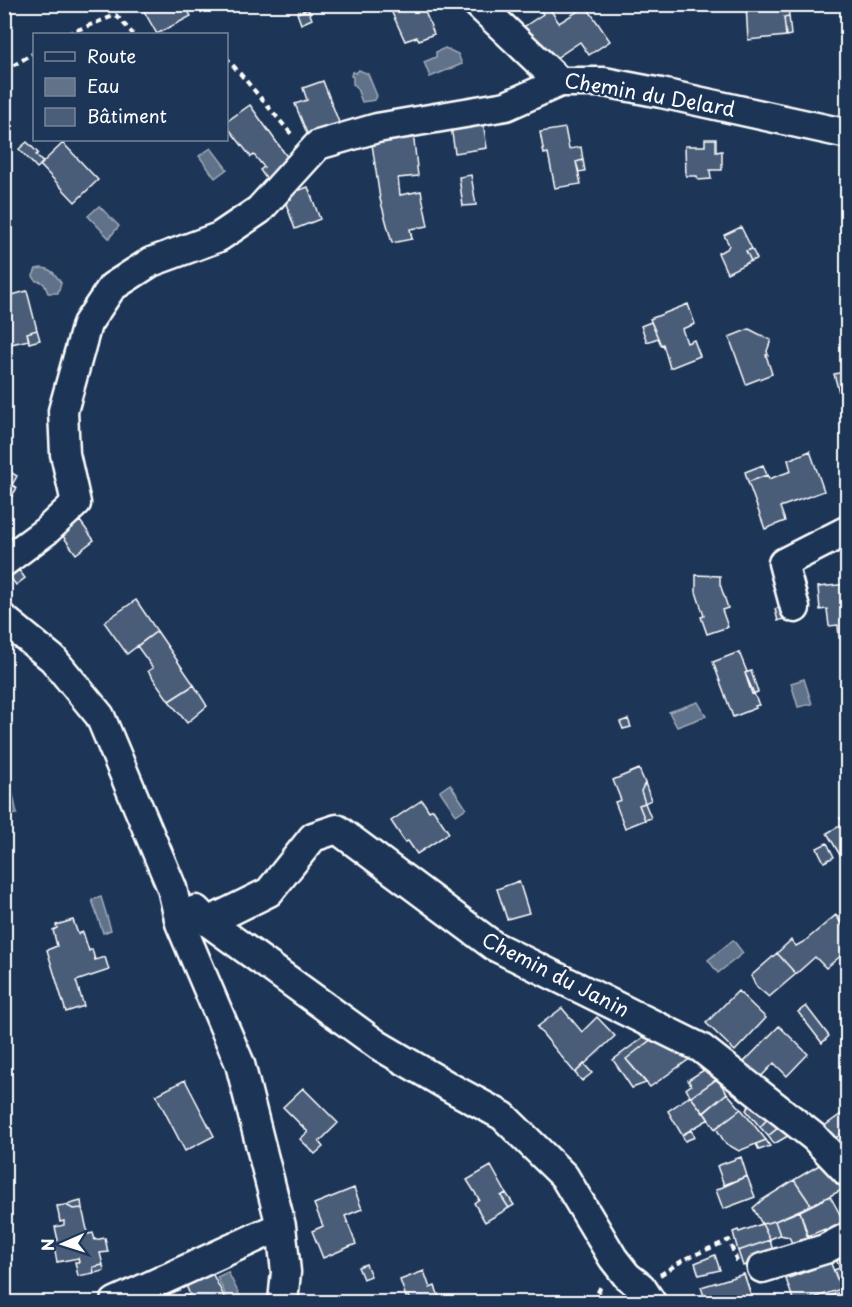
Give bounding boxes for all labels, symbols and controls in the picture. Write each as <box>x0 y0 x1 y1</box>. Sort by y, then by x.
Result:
legend <box>33 33 228 141</box>
text: Route <box>87 42 137 69</box>
street label: Chemin du Delard <box>562 64 738 124</box>
text: Eau <box>87 72 119 99</box>
text: Bâtiment <box>87 102 167 129</box>
street label: Chemin du Janin <box>477 924 635 1024</box>
north arrow <box>33 1214 93 1274</box>
text: N <box>35 1238 59 1252</box>

